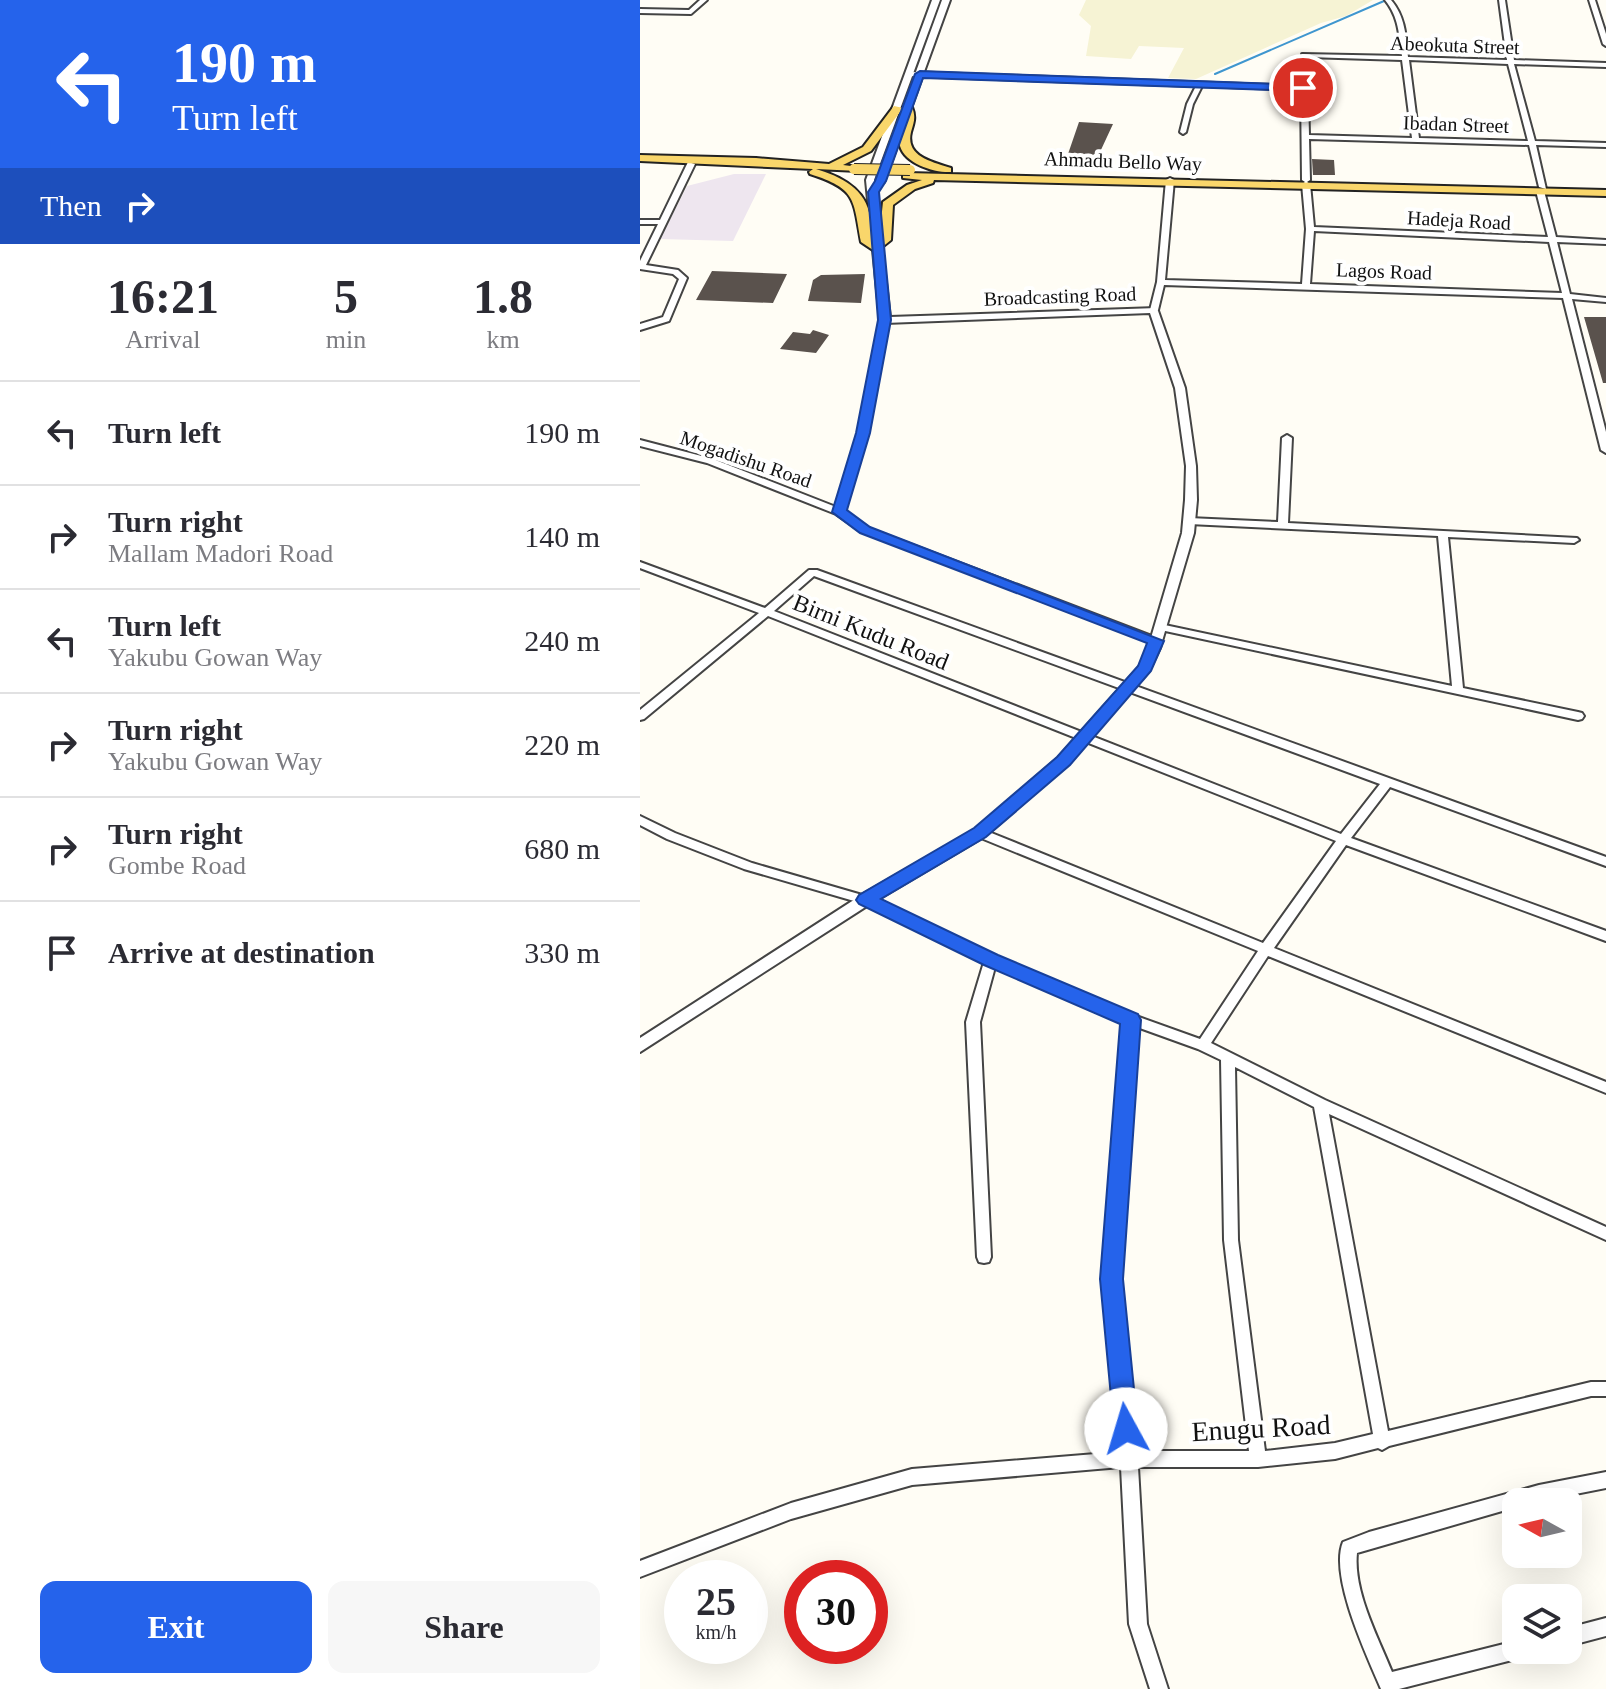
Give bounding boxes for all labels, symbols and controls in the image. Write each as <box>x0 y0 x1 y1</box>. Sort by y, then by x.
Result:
icon: left <box>40 32 144 136</box>
text: 190 m <box>172 32 317 94</box>
street label: Abeokuta Street <box>1390 32 1520 58</box>
pin <box>1269 54 1337 122</box>
icon: arrive <box>1281 66 1325 110</box>
text: Turn left <box>172 98 298 138</box>
street label: Ibadan Street <box>1403 111 1510 137</box>
street label: Ahmadu Bello Way <box>1044 147 1202 176</box>
icon: right <box>118 184 162 228</box>
text: Then <box>40 189 102 222</box>
street label: Hadeja Road <box>1407 206 1511 235</box>
street label: Lagos Road <box>1336 258 1432 285</box>
text: 16:21 <box>107 270 219 323</box>
text: 5 <box>334 270 358 323</box>
text: 1.8 <box>473 270 533 323</box>
street label: Broadcasting Road <box>983 282 1137 311</box>
text: Arrival <box>125 325 200 354</box>
text: min <box>326 325 366 354</box>
text: km <box>486 325 520 354</box>
icon: left <box>40 411 84 455</box>
text: Turn left <box>108 416 221 449</box>
text: 190 m <box>524 416 600 449</box>
street label: Mogadishu Road <box>677 426 814 493</box>
text: Turn right <box>108 505 243 538</box>
icon: right <box>40 515 84 559</box>
text: 140 m <box>524 520 600 553</box>
text: Mallam Madori Road <box>108 539 333 568</box>
street label: Birni Kudu Road <box>789 589 953 675</box>
text: Turn left <box>108 609 221 642</box>
icon: left <box>40 619 84 663</box>
text: 240 m <box>524 624 600 657</box>
text: Yakubu Gowan Way <box>108 643 322 672</box>
text: Turn right <box>108 713 243 746</box>
icon: right <box>40 723 84 767</box>
text: 220 m <box>524 728 600 761</box>
text: Yakubu Gowan Way <box>108 747 322 776</box>
text: Turn right <box>108 817 243 850</box>
icon: right <box>40 827 84 871</box>
text: 680 m <box>524 832 600 865</box>
text: Gombe Road <box>108 851 246 880</box>
icon: arrive <box>40 931 84 975</box>
text: Arrive at destination <box>108 936 375 969</box>
text: 330 m <box>524 936 600 969</box>
position arrow <box>1084 1387 1168 1471</box>
street label: Enugu Road <box>1191 1409 1331 1447</box>
north arrow <box>1502 1488 1582 1568</box>
map controls <box>1502 1488 1582 1664</box>
speed limit sign: 30 <box>784 1560 888 1664</box>
text: 25 <box>696 1579 736 1624</box>
button: Exit <box>40 1581 312 1673</box>
button: Share <box>328 1581 600 1673</box>
button: layers <box>1502 1584 1582 1664</box>
text: km/h <box>695 1621 737 1643</box>

